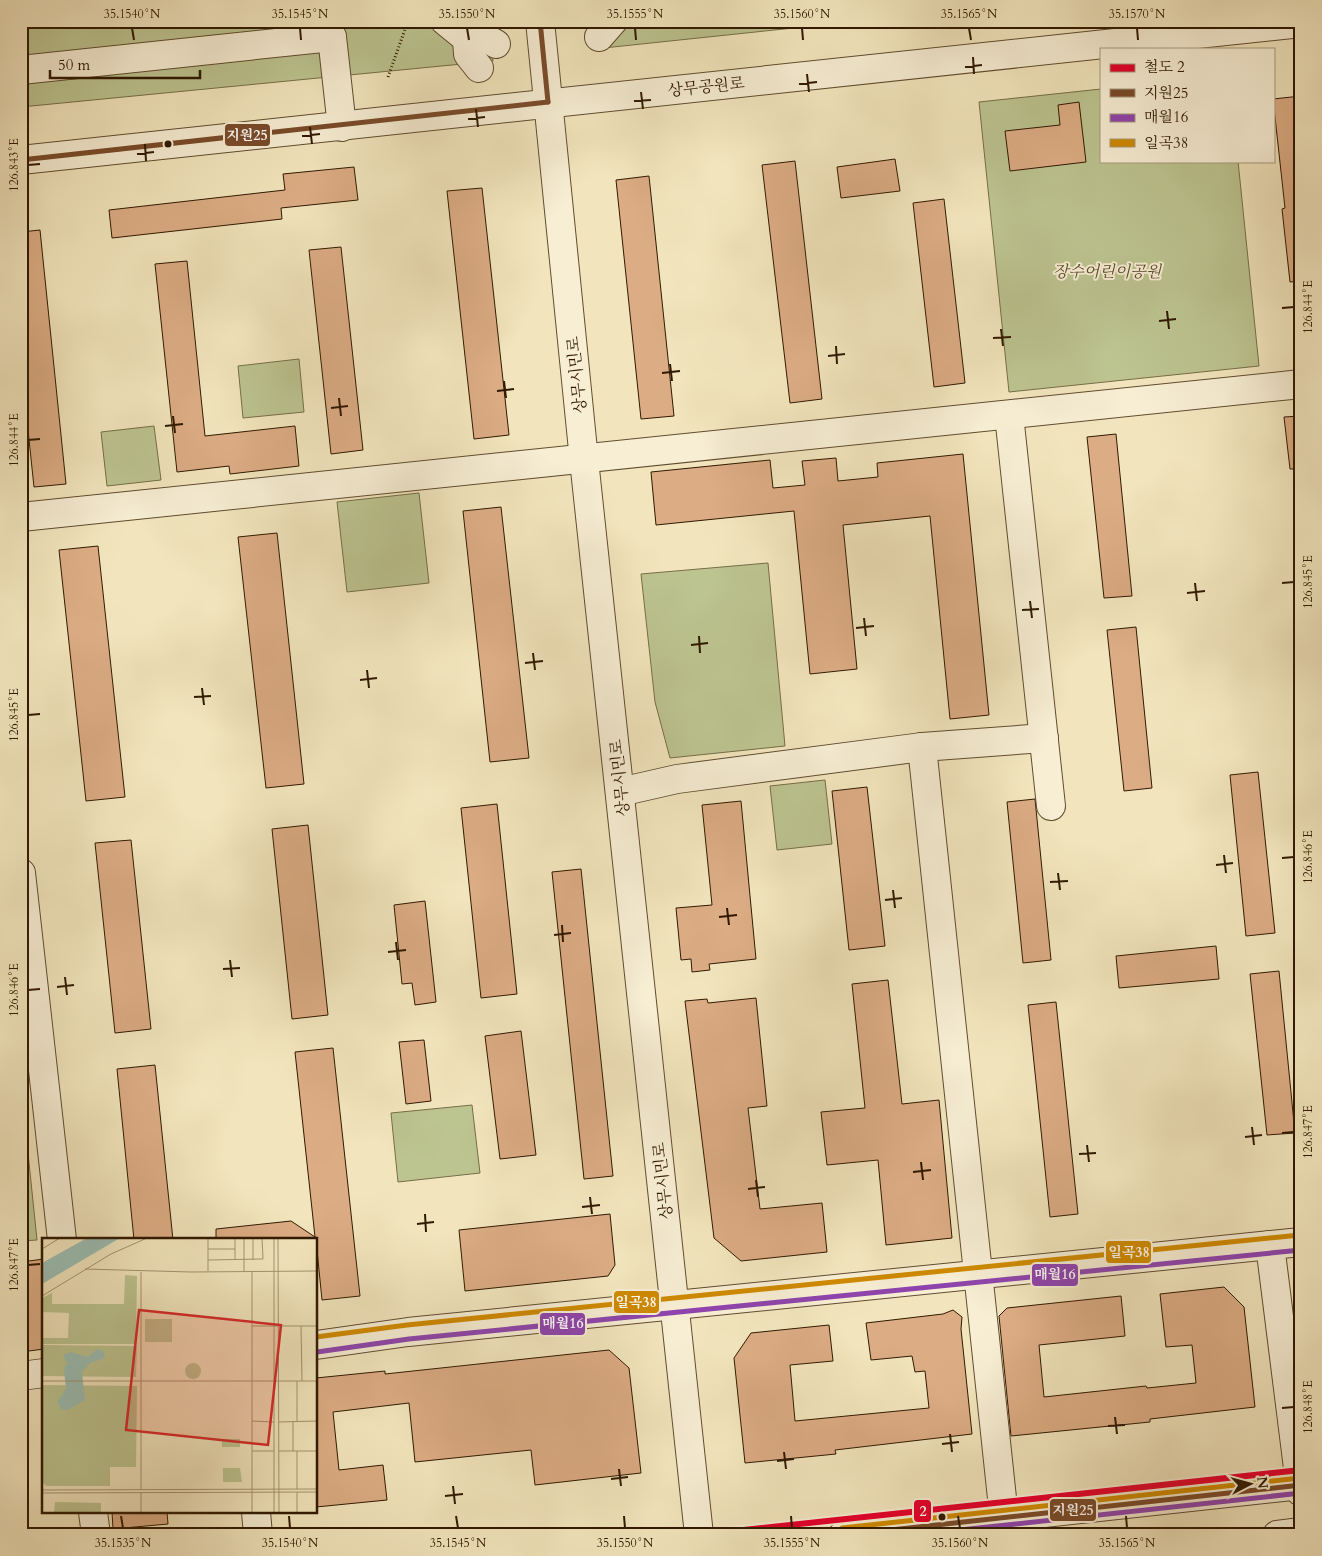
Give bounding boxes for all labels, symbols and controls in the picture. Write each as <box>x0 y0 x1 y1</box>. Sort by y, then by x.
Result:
text: 35.1540°N <box>104 6 161 22</box>
text: 35.1545°N <box>272 6 329 22</box>
text: 35.1550°N <box>439 6 496 22</box>
text: 35.1555°N <box>607 6 664 22</box>
text: 35.1560°N <box>774 6 831 22</box>
text: 35.1565°N <box>941 6 998 22</box>
text: 35.1570°N <box>1109 6 1166 22</box>
scale bar <box>50 48 200 80</box>
legend <box>1100 48 1274 162</box>
text: 50 m <box>58 55 90 75</box>
text: 철도 2 <box>1144 57 1185 77</box>
street label: 상무공원로 <box>667 72 746 102</box>
text: 지원25 <box>1144 83 1188 103</box>
text: 매월16 <box>1144 107 1189 127</box>
line badge: 지원25 <box>224 123 271 147</box>
text: 지원25 <box>226 126 268 145</box>
text: 일곡38 <box>1144 133 1188 153</box>
text: 126.843°E <box>6 138 22 192</box>
unlabelled marker <box>163 139 173 149</box>
park label: 장수어린이공원 <box>1053 261 1163 283</box>
text: 126.844°E <box>1300 280 1316 334</box>
street label: 상무시민로 <box>562 335 592 414</box>
text: 126.844°E <box>6 413 22 467</box>
text: 126.845°E <box>1300 555 1316 609</box>
text: 126.845°E <box>6 688 22 742</box>
street label: 상무시민로 <box>605 738 635 817</box>
text: 126.846°E <box>1300 830 1316 884</box>
text: 126.846°E <box>6 963 22 1017</box>
text: 126.847°E <box>1300 1105 1316 1159</box>
street label: 상무시민로 <box>648 1141 678 1220</box>
text: 126.847°E <box>6 1238 22 1292</box>
inset map <box>42 1238 318 1514</box>
line badge: 일곡38 <box>1105 1240 1152 1264</box>
text: 일곡38 <box>1108 1243 1150 1262</box>
line badge: 매월16 <box>1031 1263 1079 1287</box>
text: 매월16 <box>1034 1265 1076 1284</box>
line badge: 일곡38 <box>613 1290 660 1314</box>
text: 일곡38 <box>615 1293 657 1312</box>
line badge: 매월16 <box>539 1312 586 1336</box>
text: 매월16 <box>542 1314 584 1333</box>
text: 126.848°E <box>1300 1380 1316 1434</box>
north arrow <box>1224 1458 1274 1508</box>
text: N <box>1252 1476 1273 1490</box>
line badge: 지원25 <box>1049 1498 1097 1522</box>
line badge: 2 <box>913 1499 932 1523</box>
text: 지원25 <box>1052 1501 1094 1520</box>
text: 2 <box>919 1502 927 1521</box>
unlabelled marker <box>937 1512 947 1522</box>
text: 35.1535°N <box>95 1535 152 1551</box>
text: 35.1540°N <box>262 1535 319 1551</box>
text: 35.1545°N <box>430 1535 487 1551</box>
text: 35.1550°N <box>597 1535 654 1551</box>
text: 35.1555°N <box>764 1535 821 1551</box>
text: 35.1560°N <box>932 1535 989 1551</box>
text: 35.1565°N <box>1099 1535 1156 1551</box>

